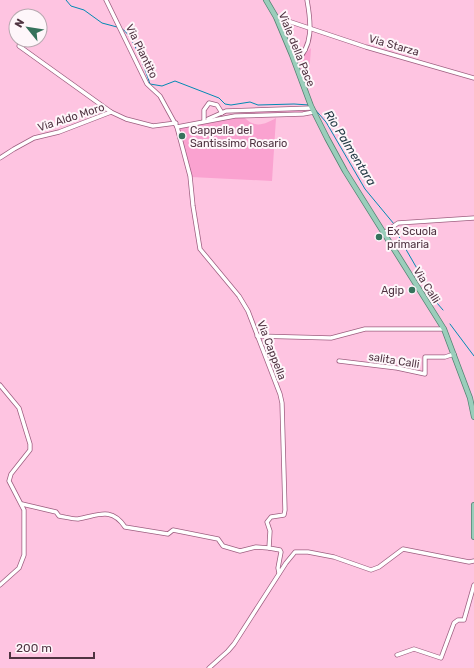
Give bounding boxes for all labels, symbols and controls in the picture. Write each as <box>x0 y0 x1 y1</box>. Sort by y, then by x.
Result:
north arrow <box>8 8 48 48</box>
street label: Viale della Pace <box>276 10 317 88</box>
text: N <box>12 17 27 30</box>
street label: Via Piantito <box>123 22 160 80</box>
street label: Via Starza <box>367 32 420 59</box>
street label: Via Aldo Moro <box>36 101 106 134</box>
water label: Rio Palmentara <box>321 108 379 188</box>
place label: Cappella del Santissimo Rosario <box>190 124 287 150</box>
marker: Cappella del Santissimo Rosario <box>177 131 187 141</box>
place label: Ex Scuola primaria <box>387 225 437 251</box>
marker: Ex Scuola primaria <box>374 232 384 242</box>
street label: Via Calli <box>410 265 443 306</box>
place label: Agip <box>381 284 404 297</box>
marker: Agip <box>407 285 417 295</box>
street label: Via Cappella <box>254 319 289 382</box>
street label: salita Calli <box>367 350 420 371</box>
scale bar <box>10 634 94 660</box>
text: 200 m <box>16 641 52 655</box>

